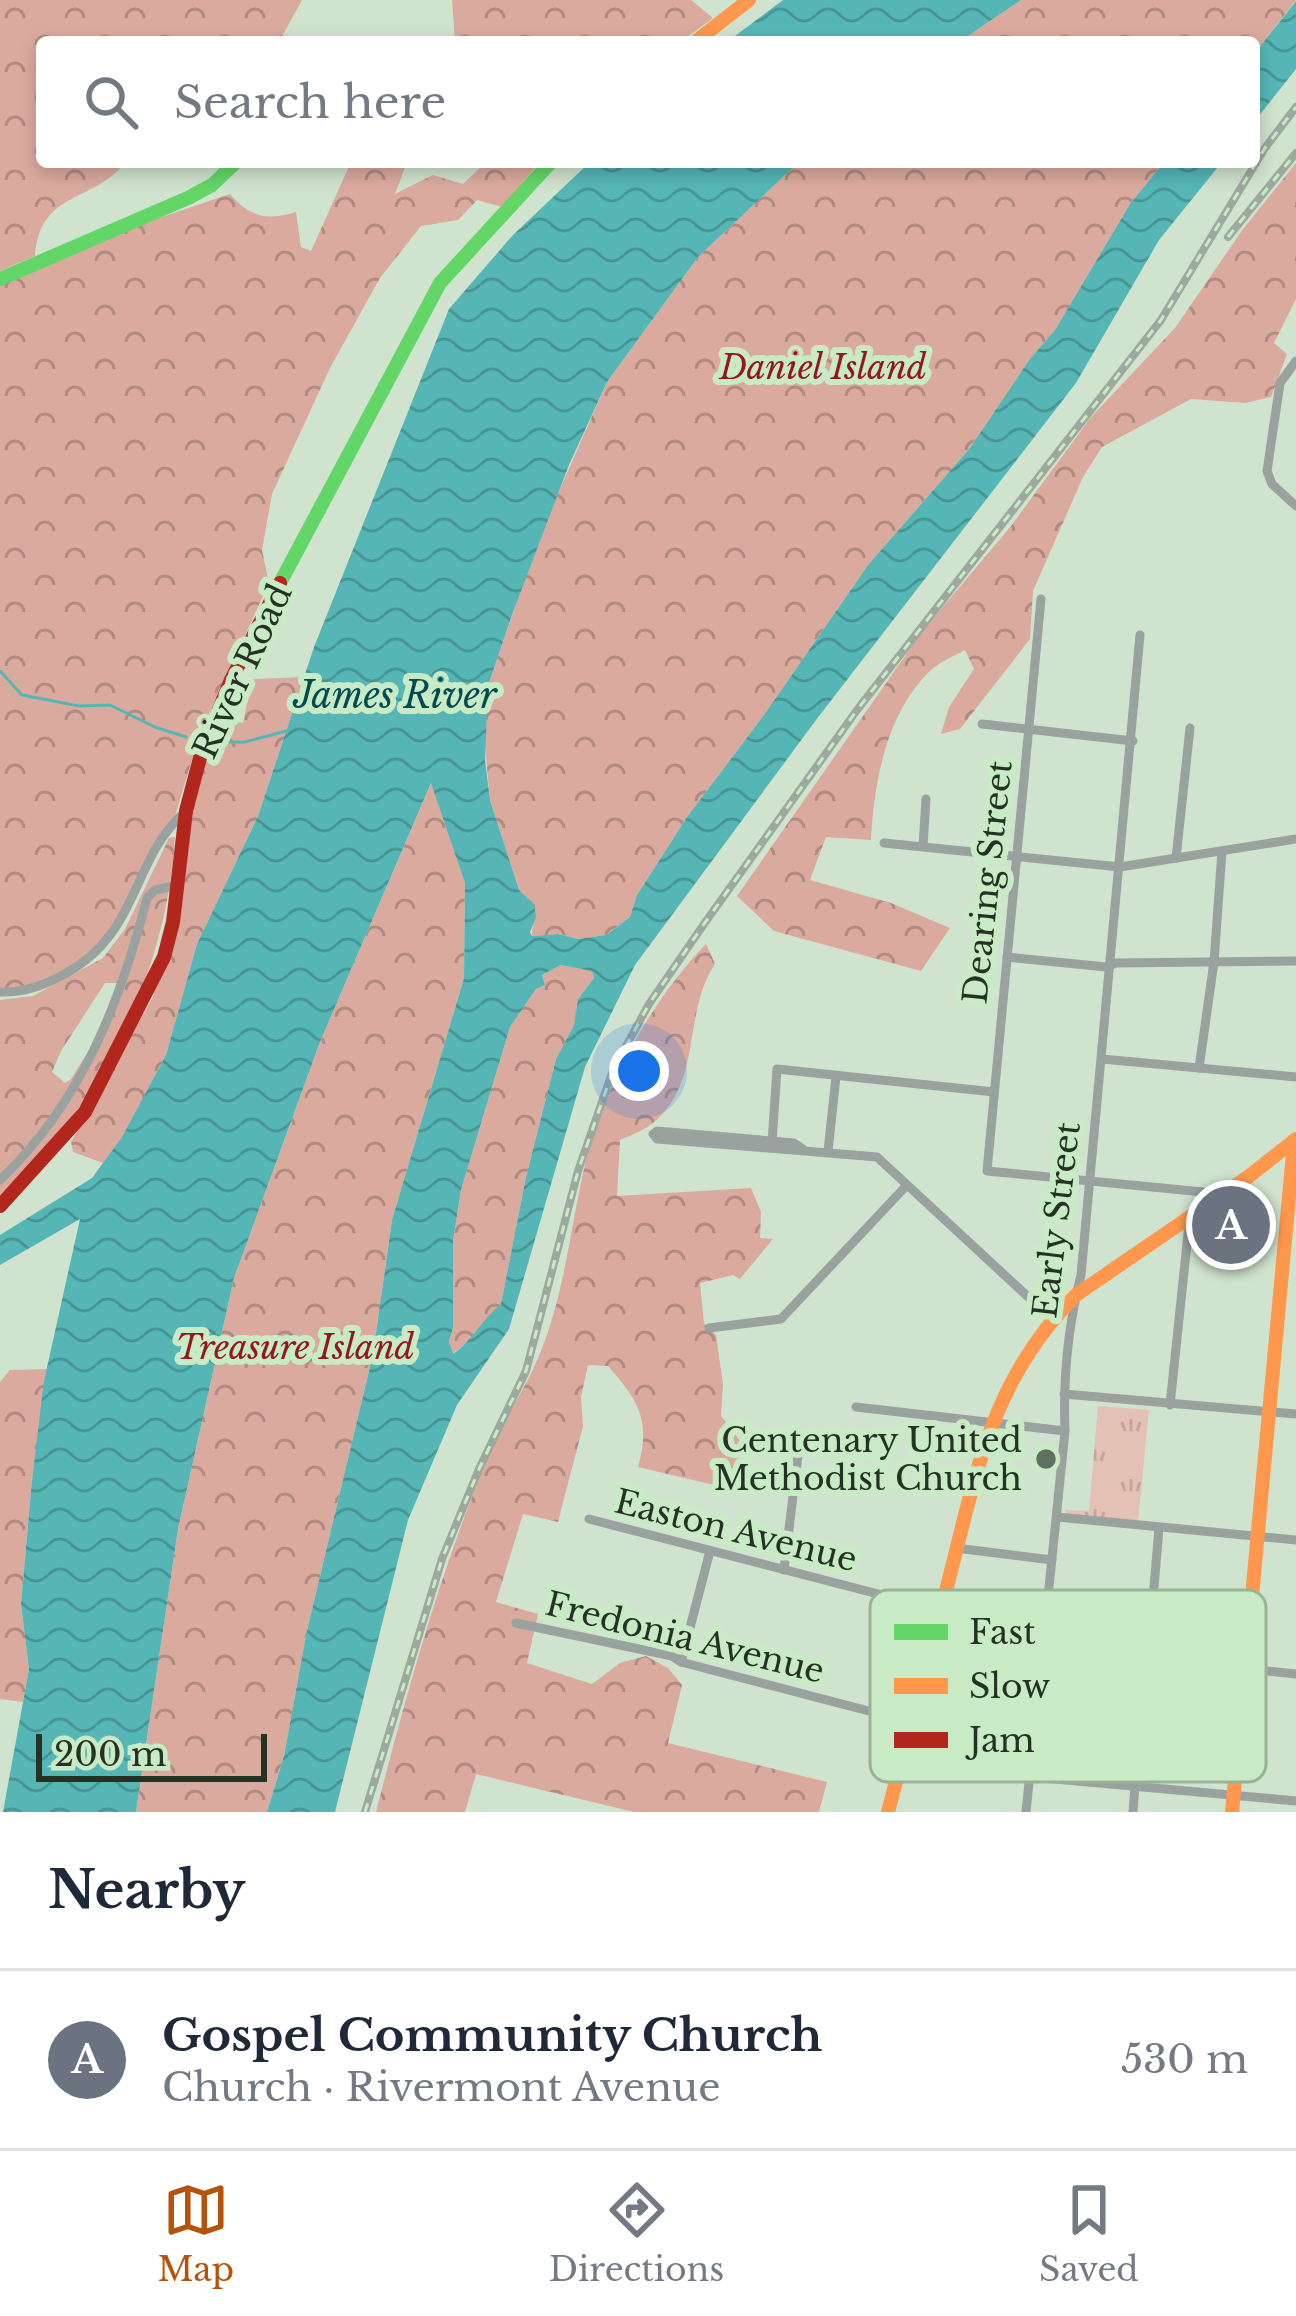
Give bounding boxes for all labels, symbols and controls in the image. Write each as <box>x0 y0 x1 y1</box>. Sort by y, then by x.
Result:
search box <box>36 36 1260 168</box>
icon: search <box>78 69 144 135</box>
text: Search here <box>174 74 446 130</box>
park label: Daniel Island <box>718 347 927 388</box>
street label: River Road <box>184 578 301 765</box>
water label: James River <box>293 673 498 718</box>
street label: Dearing Street <box>954 758 1021 1006</box>
your location <box>609 1041 669 1101</box>
street label: Early Street <box>1024 1119 1089 1320</box>
pin: A <box>1192 1180 1270 1270</box>
park label: Treasure Island <box>176 1327 415 1368</box>
place label: Centenary United Methodist Church <box>714 1420 1022 1499</box>
marker: Centenary United Methodist Church <box>1033 1446 1059 1472</box>
street label: Easton Avenue <box>611 1481 861 1580</box>
street label: Fredonia Avenue <box>541 1583 828 1692</box>
legend <box>870 1590 1266 1782</box>
text: Fast <box>969 1612 1036 1653</box>
text: Slow <box>969 1666 1050 1707</box>
text: Jam <box>965 1720 1035 1761</box>
scale bar <box>36 1728 267 1781</box>
text: 200 m <box>54 1734 166 1775</box>
text: Nearby <box>48 1859 245 1922</box>
text: Gospel Community Church <box>162 2007 822 2063</box>
text: A <box>71 2035 103 2084</box>
text: 530 m <box>1121 2035 1248 2084</box>
text: Church · Rivermont Avenue <box>162 2063 720 2112</box>
tab: Map <box>157 2177 234 2290</box>
tab: Directions <box>549 2177 724 2290</box>
tab: Saved <box>1039 2177 1139 2290</box>

